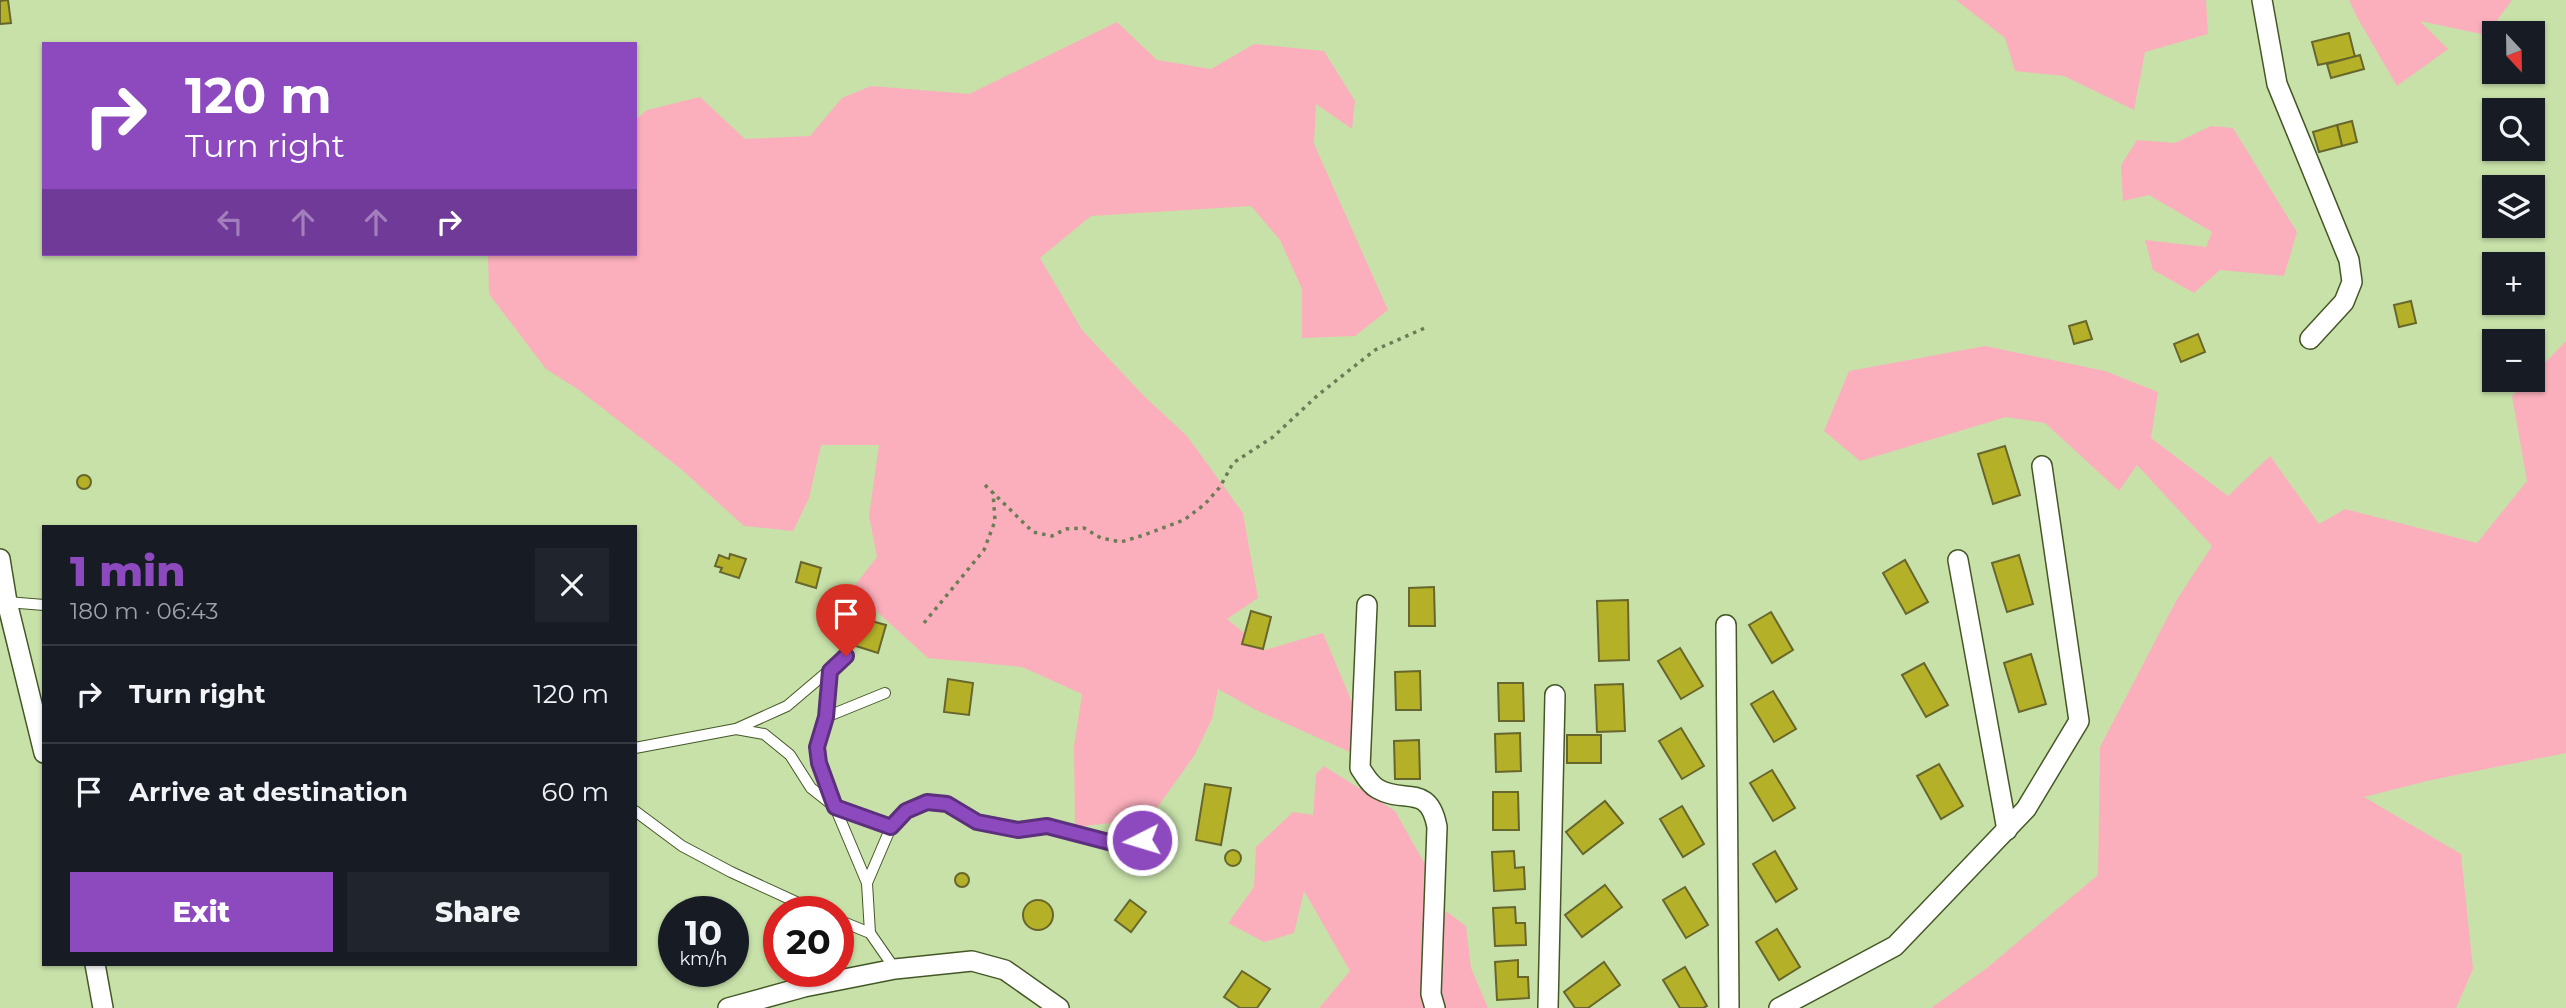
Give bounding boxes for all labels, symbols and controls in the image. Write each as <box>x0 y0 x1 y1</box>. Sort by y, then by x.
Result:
north arrow <box>2482 21 2544 84</box>
map controls <box>2482 21 2545 392</box>
text: 120 m <box>185 66 332 125</box>
icon: right <box>70 70 161 161</box>
button: search <box>2482 98 2545 161</box>
text: Turn right <box>185 126 345 165</box>
button: layers <box>2482 175 2545 238</box>
icon: left <box>211 203 249 241</box>
icon: ahead <box>284 203 322 241</box>
icon: ahead <box>357 203 395 241</box>
icon: right <box>430 203 468 241</box>
button: + <box>2482 252 2545 315</box>
button: − <box>2482 329 2545 392</box>
text: 1 min <box>70 545 186 597</box>
button: close <box>535 548 609 622</box>
pin <box>816 584 876 656</box>
icon: arrive <box>827 595 865 633</box>
text: 180 m · 06:43 <box>70 597 218 625</box>
icon: right <box>70 675 108 713</box>
text: Turn right <box>129 678 265 710</box>
text: 120 m <box>533 678 609 710</box>
icon: arrive <box>70 773 108 811</box>
text: Arrive at destination <box>129 776 408 808</box>
text: 60 m <box>542 776 609 808</box>
position arrow <box>1105 803 1179 877</box>
button: Exit <box>70 872 333 952</box>
button: Share <box>347 872 609 952</box>
speed limit sign: 20 <box>763 896 854 987</box>
text: 10 <box>685 911 722 954</box>
text: km/h <box>679 948 728 970</box>

